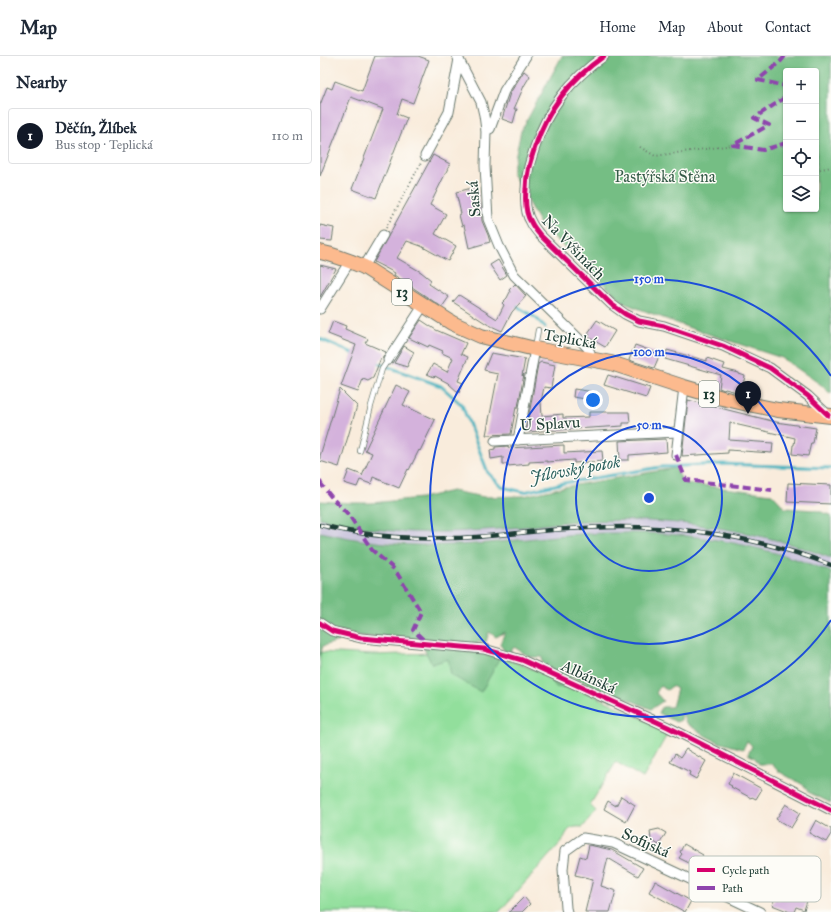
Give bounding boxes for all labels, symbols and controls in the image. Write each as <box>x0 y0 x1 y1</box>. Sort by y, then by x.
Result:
text: Map <box>20 16 57 39</box>
text: Home <box>599 19 636 36</box>
text: Map <box>658 19 685 36</box>
text: About <box>707 19 743 36</box>
text: Contact <box>765 19 811 36</box>
map controls <box>783 68 819 212</box>
button: + <box>783 68 819 104</box>
text: Nearby <box>16 72 67 93</box>
button: − <box>783 104 819 140</box>
text: Děčín, Žlíbek <box>55 119 137 137</box>
text: 1 <box>27 128 33 144</box>
text: 110 m <box>271 128 303 144</box>
text: Bus stop · Teplická <box>55 137 153 153</box>
button: locate <box>783 140 819 176</box>
park label: Pastýřská Stěna <box>615 167 716 186</box>
button: layers <box>783 176 819 212</box>
street label: Saská <box>462 180 485 218</box>
street label: Na Výšinách <box>538 211 609 284</box>
text: 150 m <box>634 272 665 286</box>
road number: 13 <box>392 279 412 305</box>
street label: Teplická <box>542 324 598 353</box>
text: 100 m <box>633 345 666 359</box>
road number: 13 <box>699 381 719 407</box>
pin: 1 <box>735 381 761 414</box>
your location <box>583 390 603 410</box>
street label: U Splavu <box>519 412 581 435</box>
text: 50 m <box>636 418 663 432</box>
water label: Jílovský potok <box>527 451 623 488</box>
centre of rings <box>642 491 656 505</box>
street label: Albánská <box>557 655 619 697</box>
street label: Sofijská <box>619 824 673 862</box>
legend <box>689 856 821 902</box>
text: Cycle path <box>722 864 769 877</box>
text: Path <box>722 882 743 895</box>

